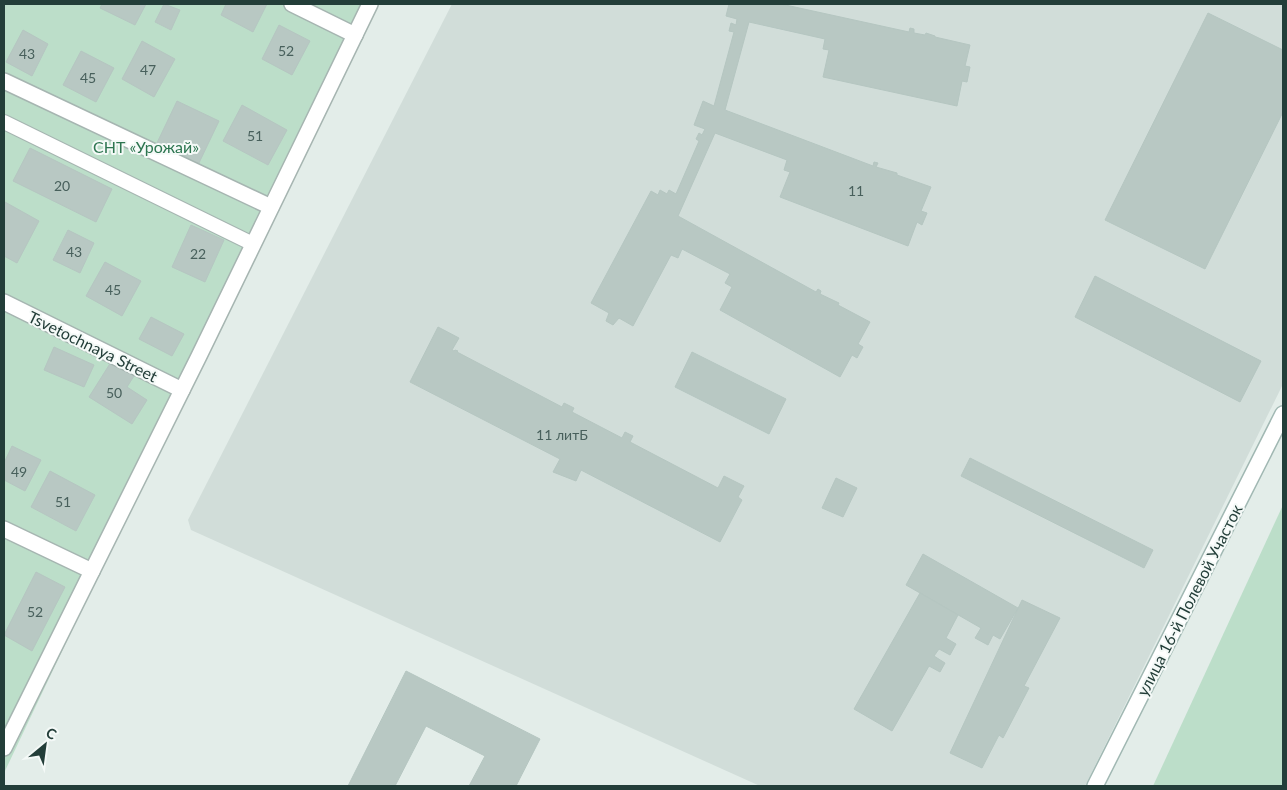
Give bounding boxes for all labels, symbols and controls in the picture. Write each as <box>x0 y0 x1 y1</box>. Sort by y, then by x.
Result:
house number: 52 <box>278 42 294 59</box>
house number: 43 <box>19 45 35 62</box>
house number: 47 <box>140 61 156 78</box>
house number: 45 <box>80 69 96 86</box>
house number: 51 <box>247 127 263 144</box>
park label: СНТ «Урожай» <box>93 137 199 156</box>
house number: 20 <box>54 177 70 194</box>
house number: 11 <box>848 182 864 199</box>
house number: 43 <box>66 243 82 260</box>
house number: 22 <box>190 245 206 262</box>
house number: 45 <box>105 281 121 298</box>
street label: Tsvetochnaya Street <box>25 307 161 386</box>
house number: 50 <box>106 384 122 401</box>
house number: 11 литБ <box>536 426 588 443</box>
house number: 49 <box>11 463 27 480</box>
house number: 51 <box>55 493 71 510</box>
street label: улица 16-й Полевой Участок <box>1132 500 1246 699</box>
house number: 52 <box>27 603 43 620</box>
north arrow <box>20 720 70 770</box>
text: С <box>43 724 60 743</box>

